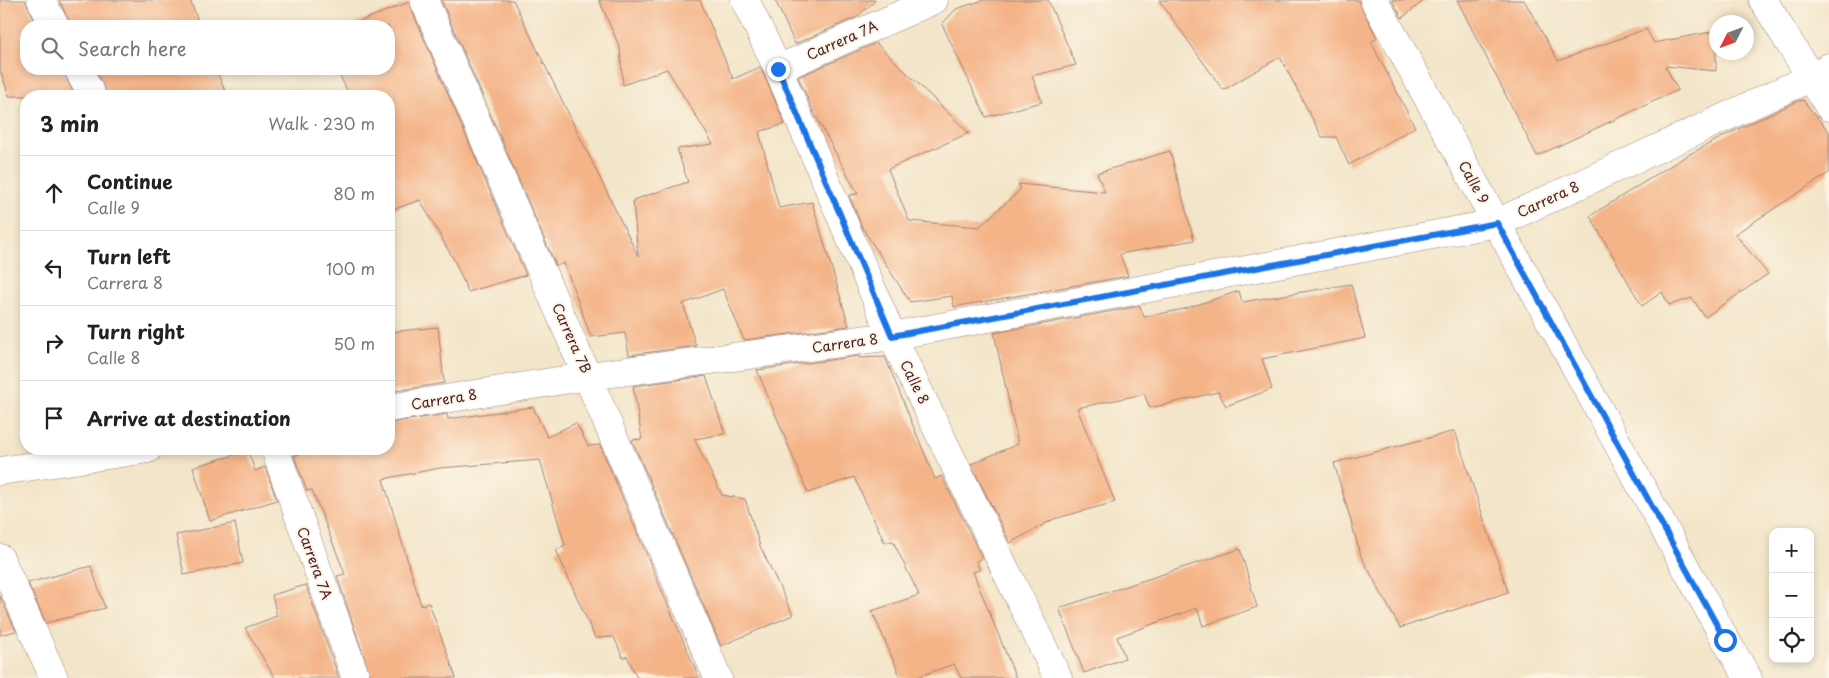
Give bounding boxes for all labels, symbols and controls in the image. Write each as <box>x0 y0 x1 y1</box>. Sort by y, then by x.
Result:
street label: Carrera 7A <box>803 15 881 65</box>
north arrow <box>1709 15 1754 60</box>
search box <box>20 20 395 75</box>
icon: search <box>38 34 66 62</box>
text: Search here <box>78 34 187 62</box>
route end <box>767 58 790 81</box>
text: 3 min <box>40 107 99 139</box>
text: Walk · 230 m <box>268 111 375 135</box>
street label: Calle 9 <box>1454 157 1494 207</box>
text: Continue <box>87 167 173 195</box>
street label: Carrera 8 <box>1513 175 1583 223</box>
icon: ahead <box>40 179 68 207</box>
text: 80 m <box>333 181 375 205</box>
text: Calle 9 <box>87 195 140 219</box>
text: Turn left <box>87 242 171 270</box>
icon: left <box>40 254 68 282</box>
text: 100 m <box>326 256 375 280</box>
text: Carrera 8 <box>87 270 163 294</box>
street label: Carrera 7B <box>547 299 597 377</box>
text: Turn right <box>87 317 185 345</box>
street label: Carrera 8 <box>811 328 879 358</box>
icon: right <box>40 329 68 357</box>
text: 50 m <box>334 331 375 355</box>
text: Calle 8 <box>87 345 141 369</box>
street label: Calle 8 <box>895 356 935 408</box>
street label: Carrera 8 <box>410 383 478 415</box>
icon: arrive <box>40 404 68 432</box>
text: Arrive at destination <box>87 404 291 432</box>
street label: Carrera 7A <box>292 524 338 602</box>
map controls <box>1769 528 1814 663</box>
button: + <box>1769 528 1814 573</box>
button: − <box>1769 573 1814 618</box>
button: locate <box>1769 618 1814 663</box>
route start <box>1714 629 1737 652</box>

